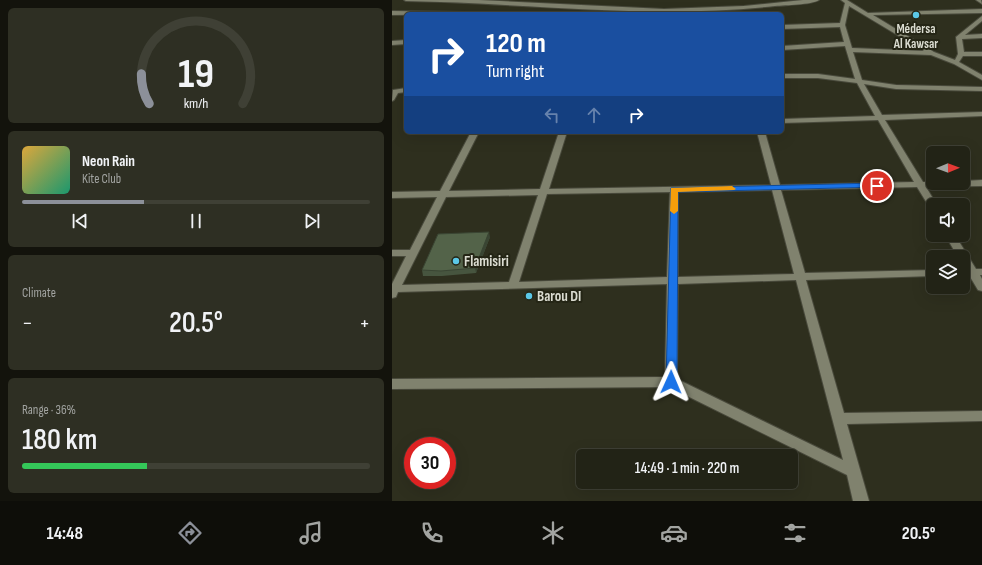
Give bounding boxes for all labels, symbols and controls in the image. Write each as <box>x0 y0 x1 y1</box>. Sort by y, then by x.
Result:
marker: Médersa Al Kawsar <box>911 10 921 20</box>
place label: Médersa Al Kawsar <box>893 21 938 52</box>
text: 120 m <box>486 27 546 60</box>
icon: right <box>420 28 472 80</box>
text: 19 <box>178 49 214 98</box>
text: Turn right <box>486 61 544 82</box>
text: km/h <box>184 94 208 111</box>
icon: left <box>541 104 563 126</box>
icon: ahead <box>583 104 605 126</box>
icon: right <box>625 104 647 126</box>
north arrow <box>926 146 970 190</box>
map controls <box>926 146 970 294</box>
text: Neon Rain <box>82 152 135 171</box>
pin <box>860 169 894 203</box>
text: Kite Club <box>82 171 121 187</box>
icon: arrive <box>866 175 888 197</box>
button: sound <box>926 198 970 242</box>
icon: previous <box>69 210 91 232</box>
icon: pause <box>185 210 207 232</box>
icon: next <box>301 210 323 232</box>
button: layers <box>926 250 970 294</box>
place label: Flamisiri <box>464 252 509 271</box>
marker: Flamisiri <box>451 256 461 266</box>
text: Climate <box>22 285 56 301</box>
place label: Barou DI <box>537 287 581 306</box>
marker: Barou DI <box>524 291 534 301</box>
text: 20.5° <box>169 305 223 341</box>
text: − <box>22 310 33 337</box>
text: + <box>359 310 370 337</box>
position arrow <box>650 361 692 403</box>
text: Range · 36% <box>22 402 76 418</box>
text: 180 km <box>22 422 97 458</box>
speed limit sign: 30 <box>404 437 456 489</box>
text: 14:49 · 1 min · 220 m <box>635 459 739 478</box>
icon: directions <box>176 519 204 547</box>
icon: music <box>297 519 325 547</box>
icon: phone <box>418 519 446 547</box>
icon: climate <box>539 519 567 547</box>
icon: car <box>660 519 688 547</box>
icon: filters <box>781 519 809 547</box>
text: 14:48 <box>46 523 83 544</box>
text: 20.5° <box>902 523 935 544</box>

